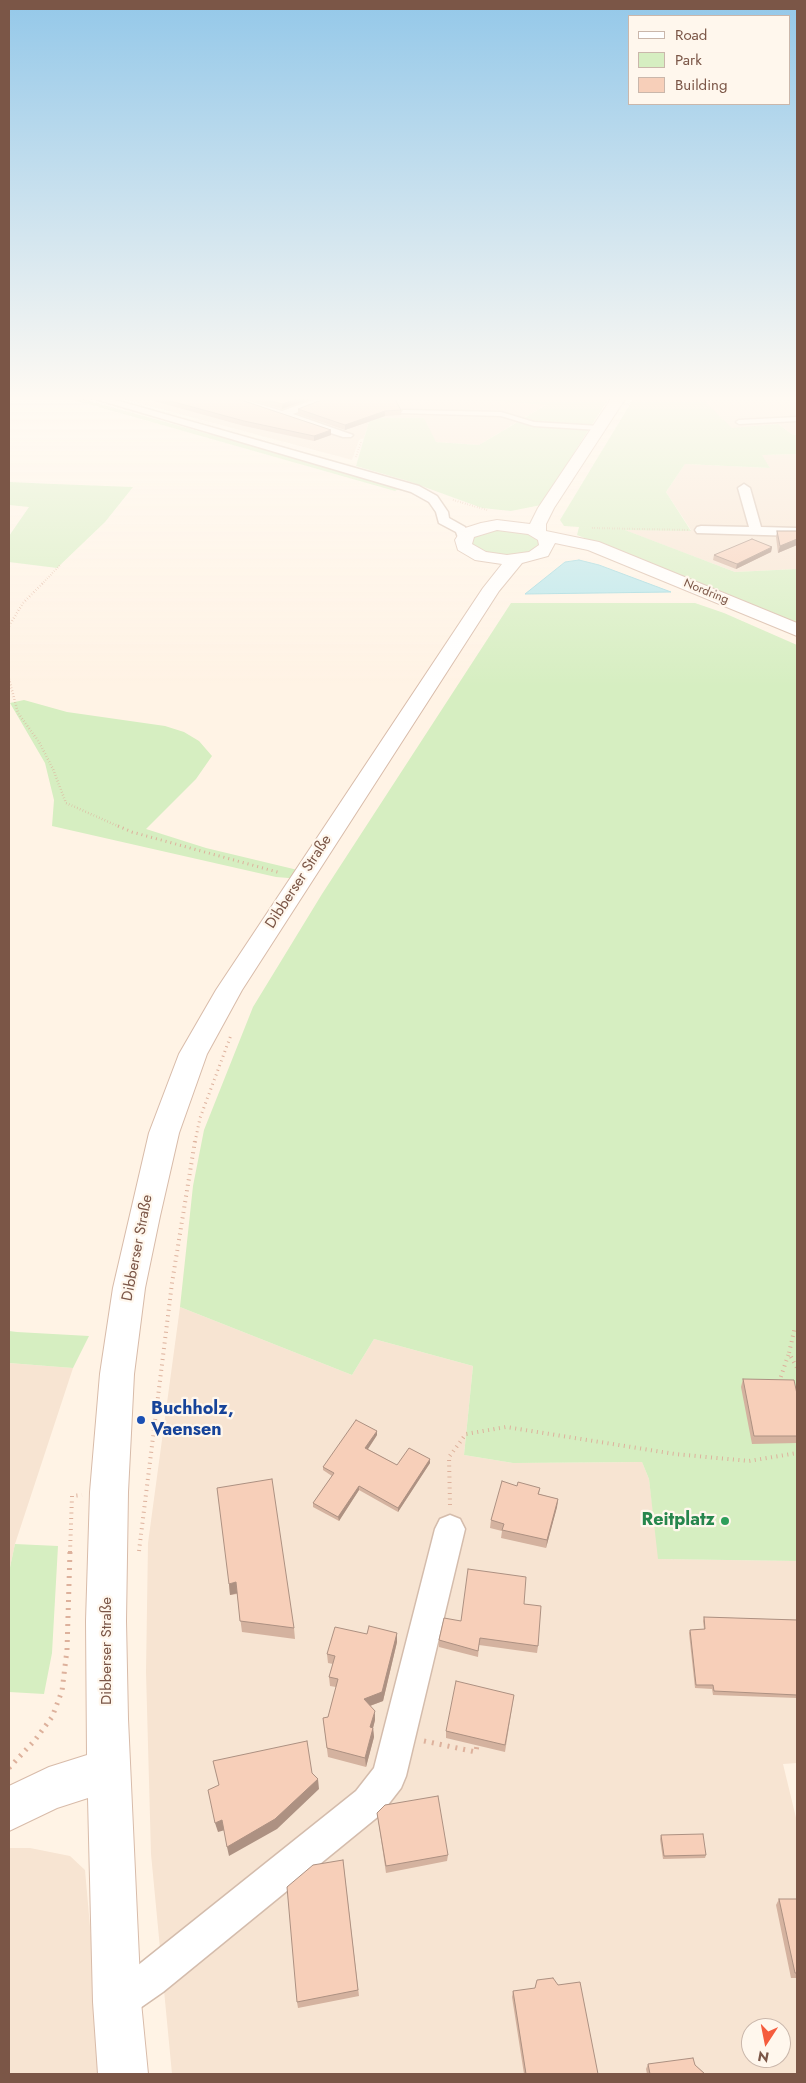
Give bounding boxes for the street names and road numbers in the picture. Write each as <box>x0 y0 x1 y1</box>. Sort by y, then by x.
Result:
street label: Nordring <box>681 576 731 608</box>
street label: Dibberser Straße <box>262 832 336 932</box>
street label: Dibberser Straße <box>119 1193 157 1303</box>
street label: Dibberser Straße <box>98 1597 116 1705</box>

